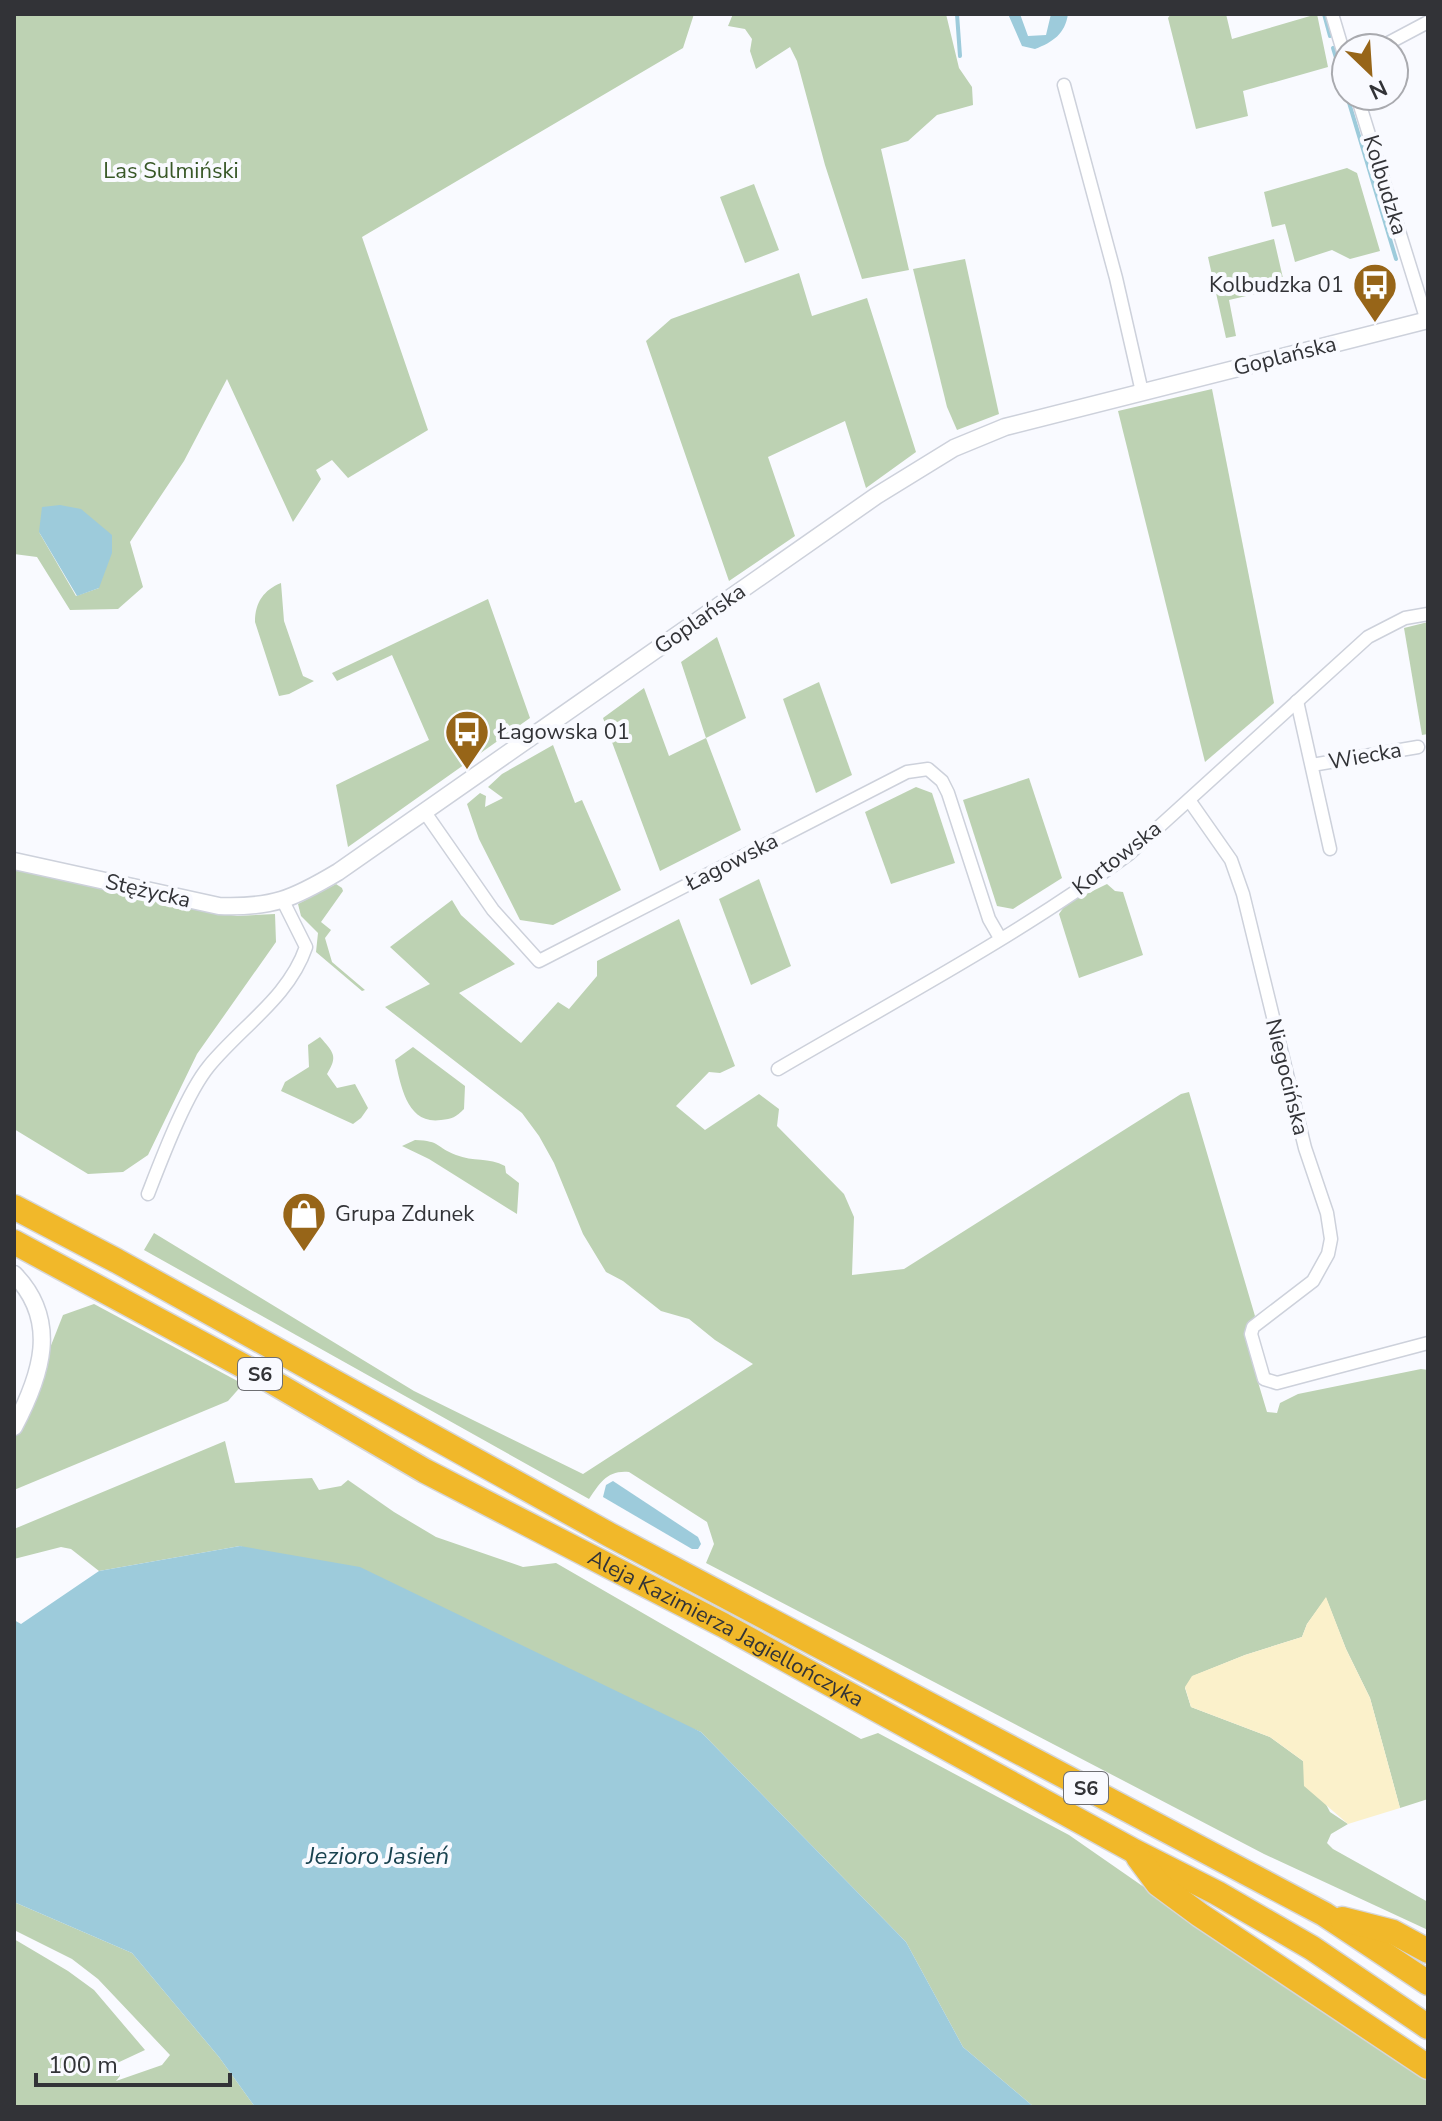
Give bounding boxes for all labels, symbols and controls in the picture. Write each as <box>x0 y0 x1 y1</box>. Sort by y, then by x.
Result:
north arrow <box>1330 32 1410 112</box>
text: N <box>1364 72 1392 106</box>
street label: Kolbudzka <box>1356 131 1414 239</box>
park label: Las Sulmiński <box>103 156 239 186</box>
bus stop icon: Kolbudzka 01 <box>1351 261 1399 324</box>
place label: Kolbudzka 01 <box>1209 270 1344 300</box>
street label: Goplańska <box>1231 329 1339 383</box>
street label: Goplańska <box>648 577 752 661</box>
bus stop icon: Łagowska 01 <box>443 708 491 771</box>
place label: Łagowska 01 <box>497 717 630 747</box>
street label: Wiecka <box>1326 735 1404 777</box>
street label: Kortowska <box>1066 814 1168 902</box>
street label: Łagowska <box>680 826 783 899</box>
street label: Stężycka <box>102 867 194 915</box>
street label: Niegocińska <box>1258 1016 1316 1138</box>
shop icon: Grupa Zdunek <box>280 1190 328 1253</box>
place label: Grupa Zdunek <box>335 1199 475 1229</box>
road number: S6 <box>238 1358 282 1390</box>
street label: Aleja Kazimierza Jagiellończyka <box>583 1543 869 1714</box>
road number: S6 <box>1064 1772 1108 1804</box>
water label: Jezioro Jasień <box>306 1840 449 1872</box>
scale bar <box>36 2037 230 2087</box>
text: 100 m <box>48 2049 118 2081</box>

